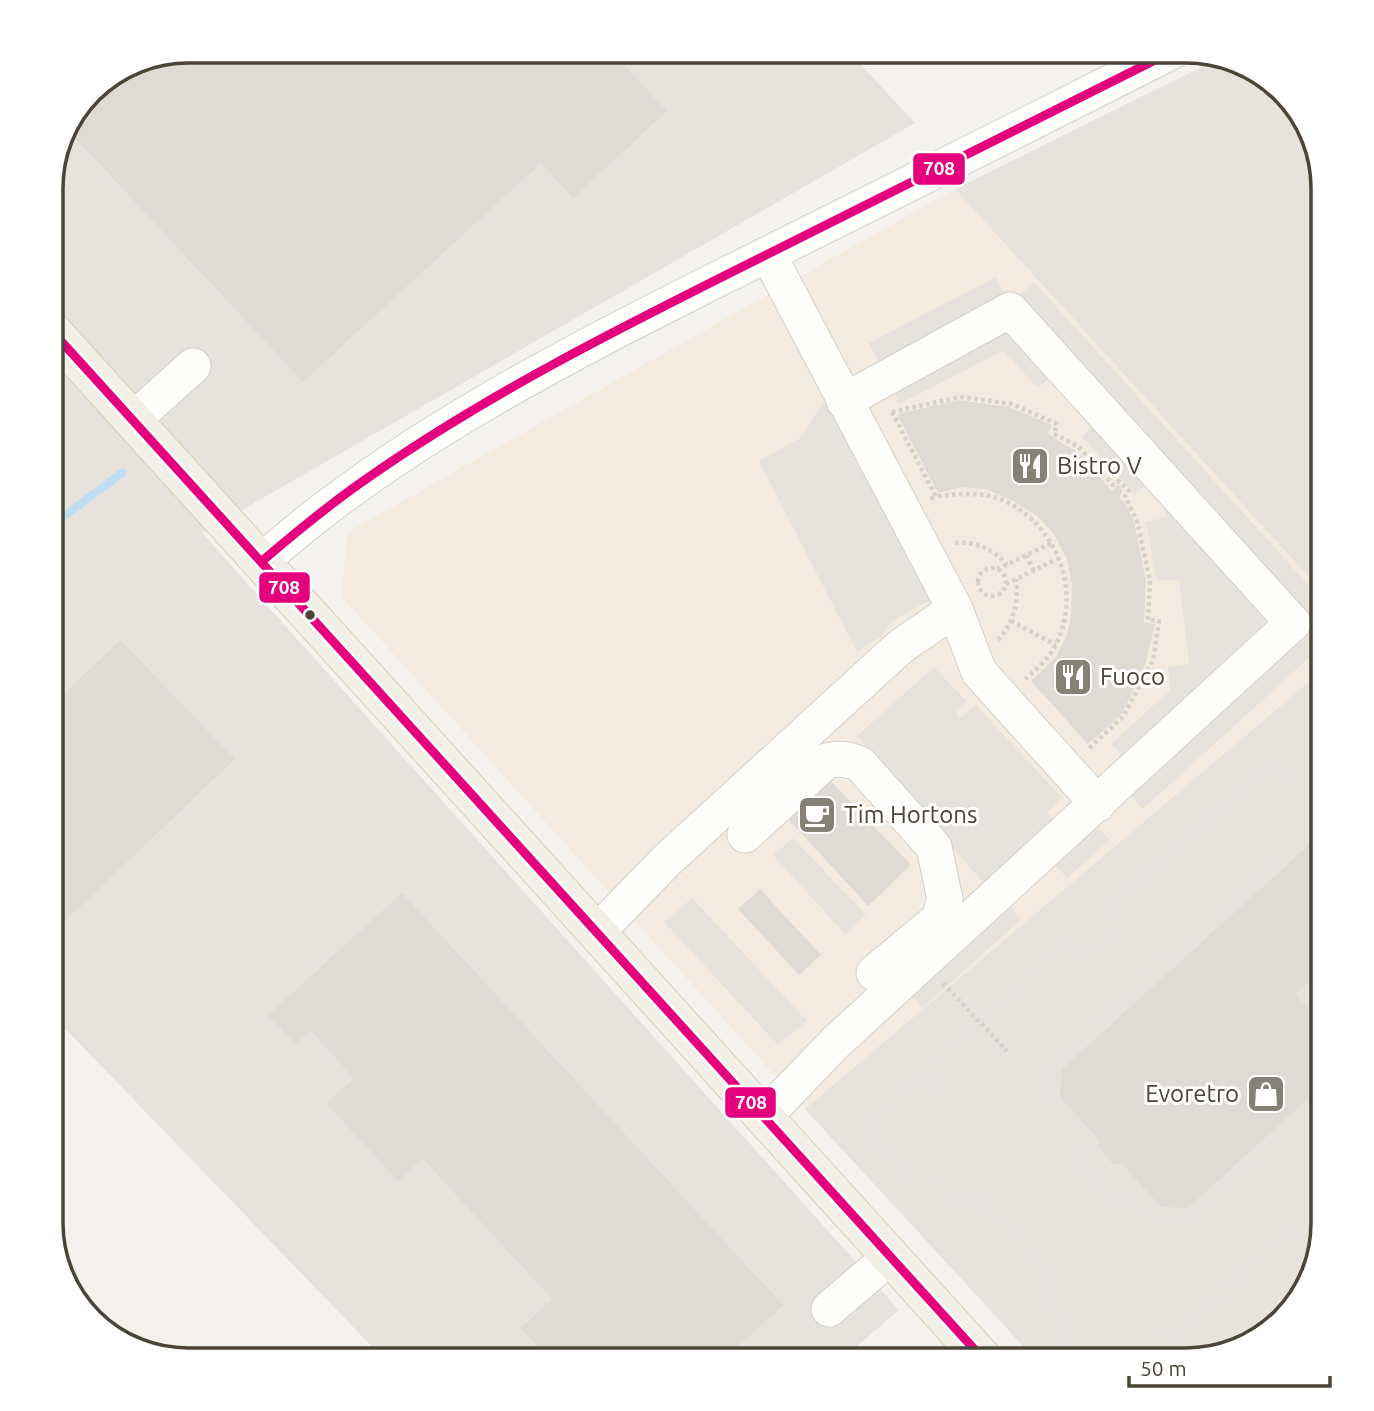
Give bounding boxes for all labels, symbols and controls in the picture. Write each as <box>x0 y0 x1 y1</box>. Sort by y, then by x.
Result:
line badge: 708 <box>912 152 966 186</box>
text: 708 <box>923 157 955 179</box>
restaurant icon: Bistro V <box>1009 445 1051 487</box>
place label: Bistro V <box>1057 452 1142 479</box>
line badge: 708 <box>258 571 311 604</box>
text: 708 <box>268 576 300 598</box>
unlabelled marker <box>303 608 317 622</box>
restaurant icon: Fuoco <box>1052 656 1094 698</box>
place label: Fuoco <box>1100 663 1165 690</box>
cafe icon: Tim Hortons <box>796 794 838 836</box>
place label: Tim Hortons <box>844 801 977 828</box>
shop icon: Evoretro <box>1245 1073 1287 1115</box>
place label: Evoretro <box>1145 1080 1239 1107</box>
line badge: 708 <box>724 1086 777 1119</box>
text: 708 <box>735 1091 767 1113</box>
scale bar <box>1129 1344 1330 1388</box>
text: 50 m <box>1140 1356 1187 1380</box>

